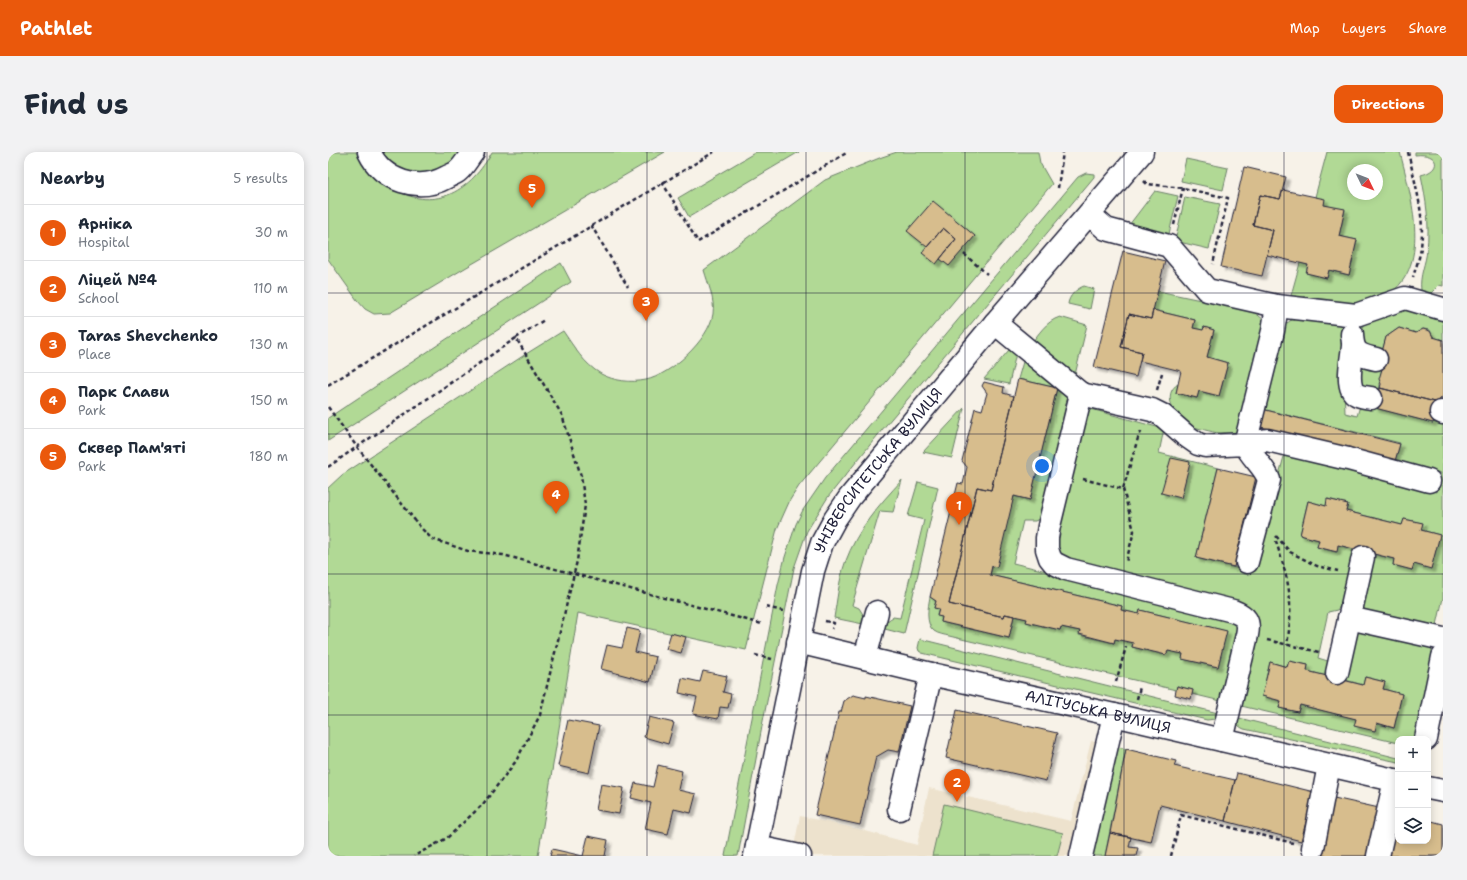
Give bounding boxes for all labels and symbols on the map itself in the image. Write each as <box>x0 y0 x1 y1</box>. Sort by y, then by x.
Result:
north arrow <box>1347 164 1383 200</box>
pin: 5 <box>519 175 545 208</box>
pin: 3 <box>633 288 659 321</box>
street label: УНІВЕРСИТЕТСЬКА ВУЛИЦЯ <box>810 384 947 555</box>
your location <box>1032 456 1052 476</box>
pin: 4 <box>543 481 569 514</box>
pin: 1 <box>946 492 972 525</box>
street label: АЛІТУСЬКА ВУЛИЦЯ <box>1023 685 1173 738</box>
pin: 2 <box>944 769 970 802</box>

